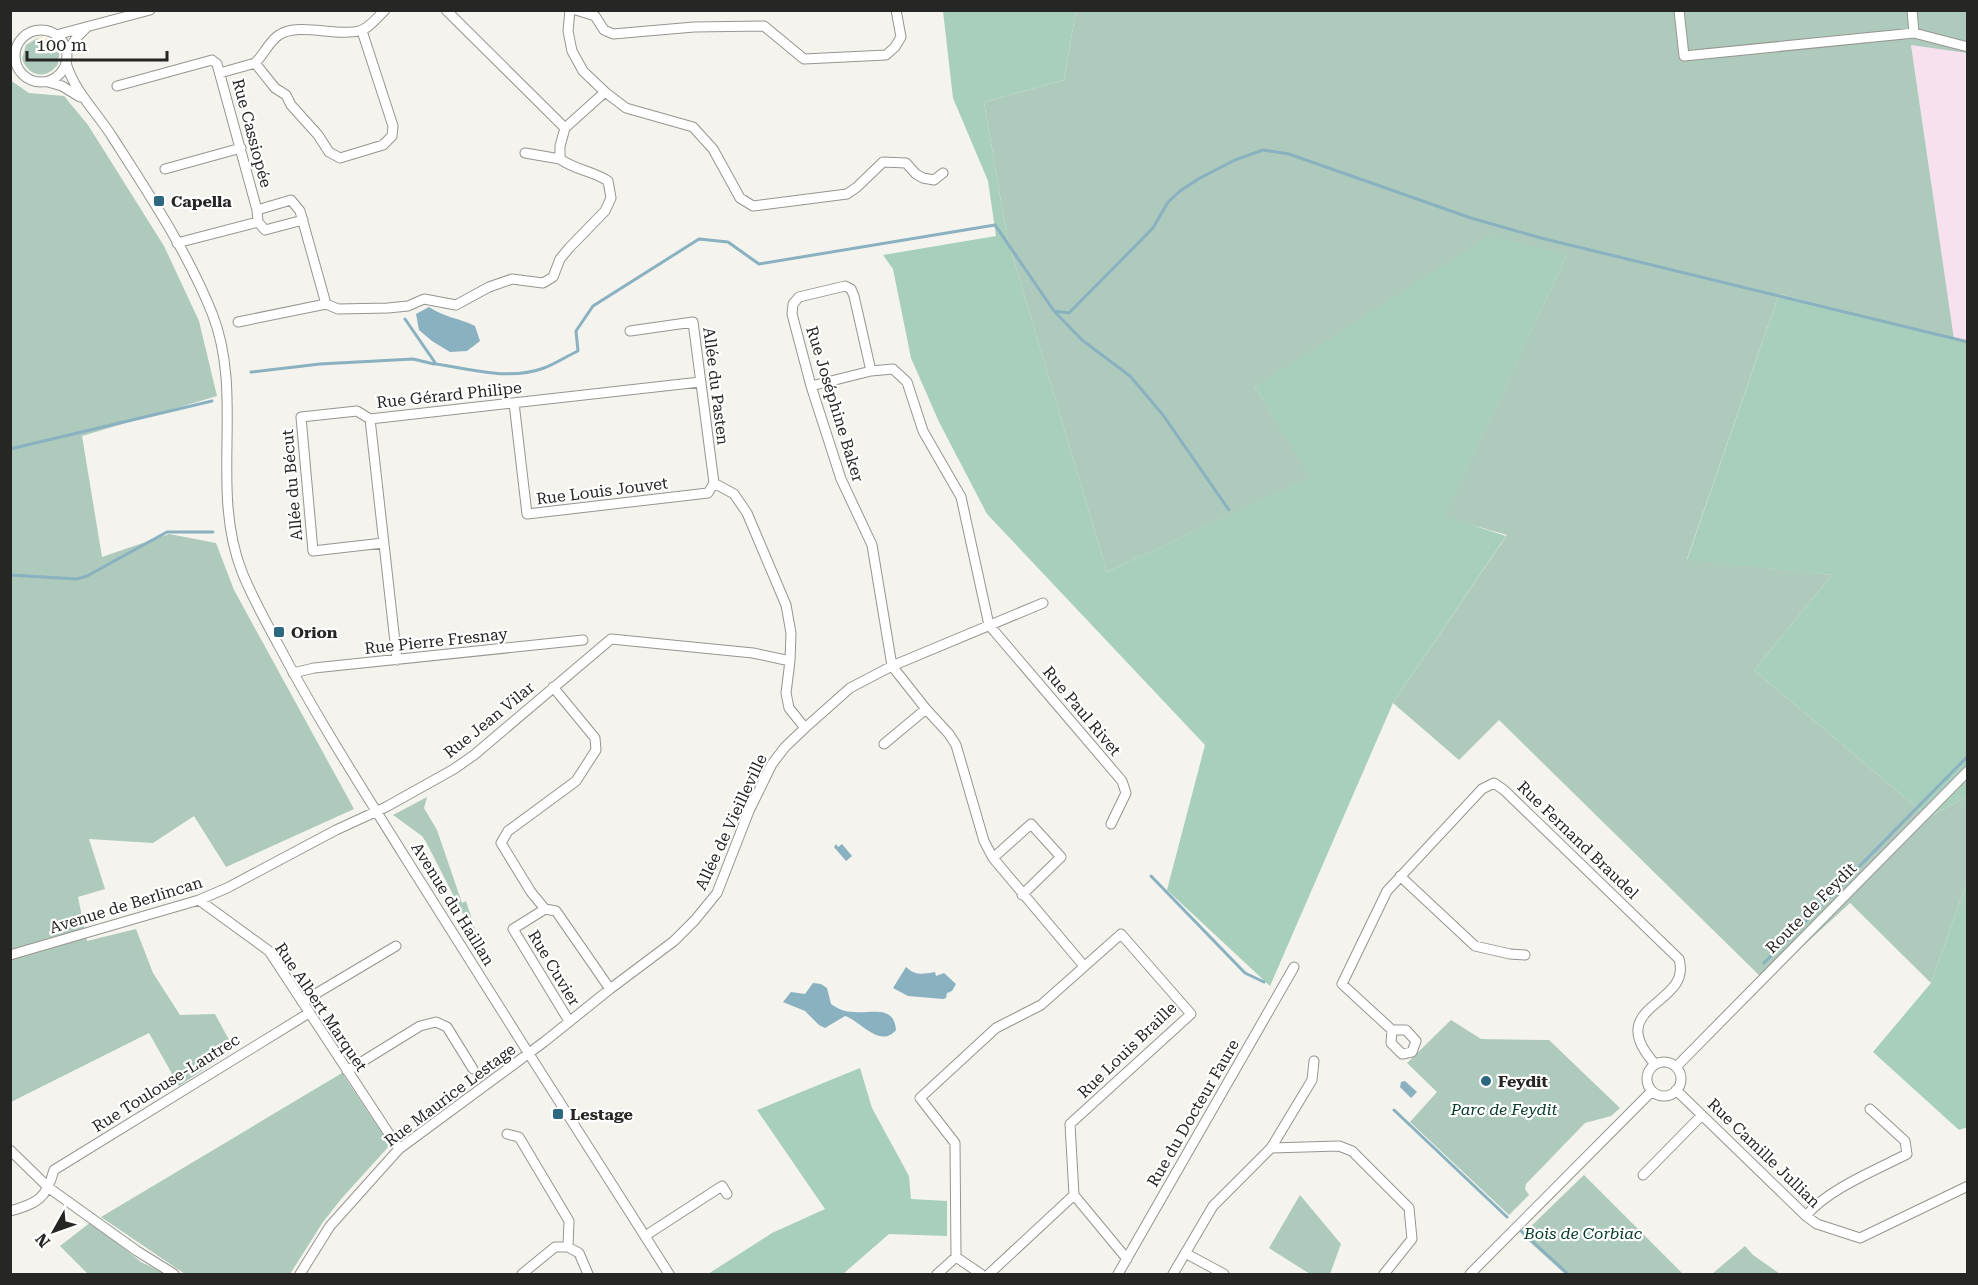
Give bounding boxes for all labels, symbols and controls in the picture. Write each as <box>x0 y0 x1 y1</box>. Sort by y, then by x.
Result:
scale bar <box>27 24 166 62</box>
text: 100 m <box>36 34 87 55</box>
street label: Rue Cassiopée <box>228 76 276 190</box>
place label: Capella <box>171 192 232 211</box>
marker: Capella <box>152 194 166 208</box>
street label: Rue Joséphine Baker <box>802 324 868 485</box>
street label: Allée du Pasten <box>699 326 733 446</box>
street label: Rue Gérard Philipe <box>375 378 523 412</box>
street label: Allée du Bécut <box>278 428 306 542</box>
street label: Rue Louis Jouvet <box>535 473 669 509</box>
place label: Orion <box>291 623 338 642</box>
street label: Rue Pierre Fresnay <box>363 624 509 658</box>
marker: Orion <box>272 625 286 639</box>
street label: Rue Paul Rivet <box>1039 662 1125 760</box>
street label: Rue Jean Vilar <box>440 678 538 762</box>
street label: Allée de Vieilleville <box>691 751 771 893</box>
street label: Rue Fernand Braudel <box>1513 777 1643 903</box>
street label: Avenue du Haillan <box>407 839 499 969</box>
street label: Route de Feydit <box>1762 859 1860 957</box>
street label: Avenue de Berlincan <box>47 873 205 937</box>
street label: Rue Cuvier <box>524 927 584 1010</box>
street label: Rue Albert Marquet <box>271 939 371 1075</box>
street label: Rue Louis Braille <box>1074 998 1180 1102</box>
street label: Rue Toulouse-Lautrec <box>89 1030 243 1136</box>
street label: Rue du Docteur Faure <box>1143 1036 1243 1190</box>
street label: Rue Maurice Lestage <box>381 1039 519 1150</box>
place label: Feydit <box>1498 1072 1548 1091</box>
marker: Feydit <box>1479 1074 1493 1088</box>
street label: Rue Camille Jullian <box>1704 1094 1824 1212</box>
park label: Parc de Feydit <box>1450 1100 1557 1119</box>
place label: Lestage <box>570 1105 633 1124</box>
marker: Lestage <box>551 1107 565 1121</box>
north arrow <box>24 1201 84 1261</box>
park label: Bois de Corbiac <box>1523 1224 1643 1243</box>
text: N <box>32 1229 54 1251</box>

